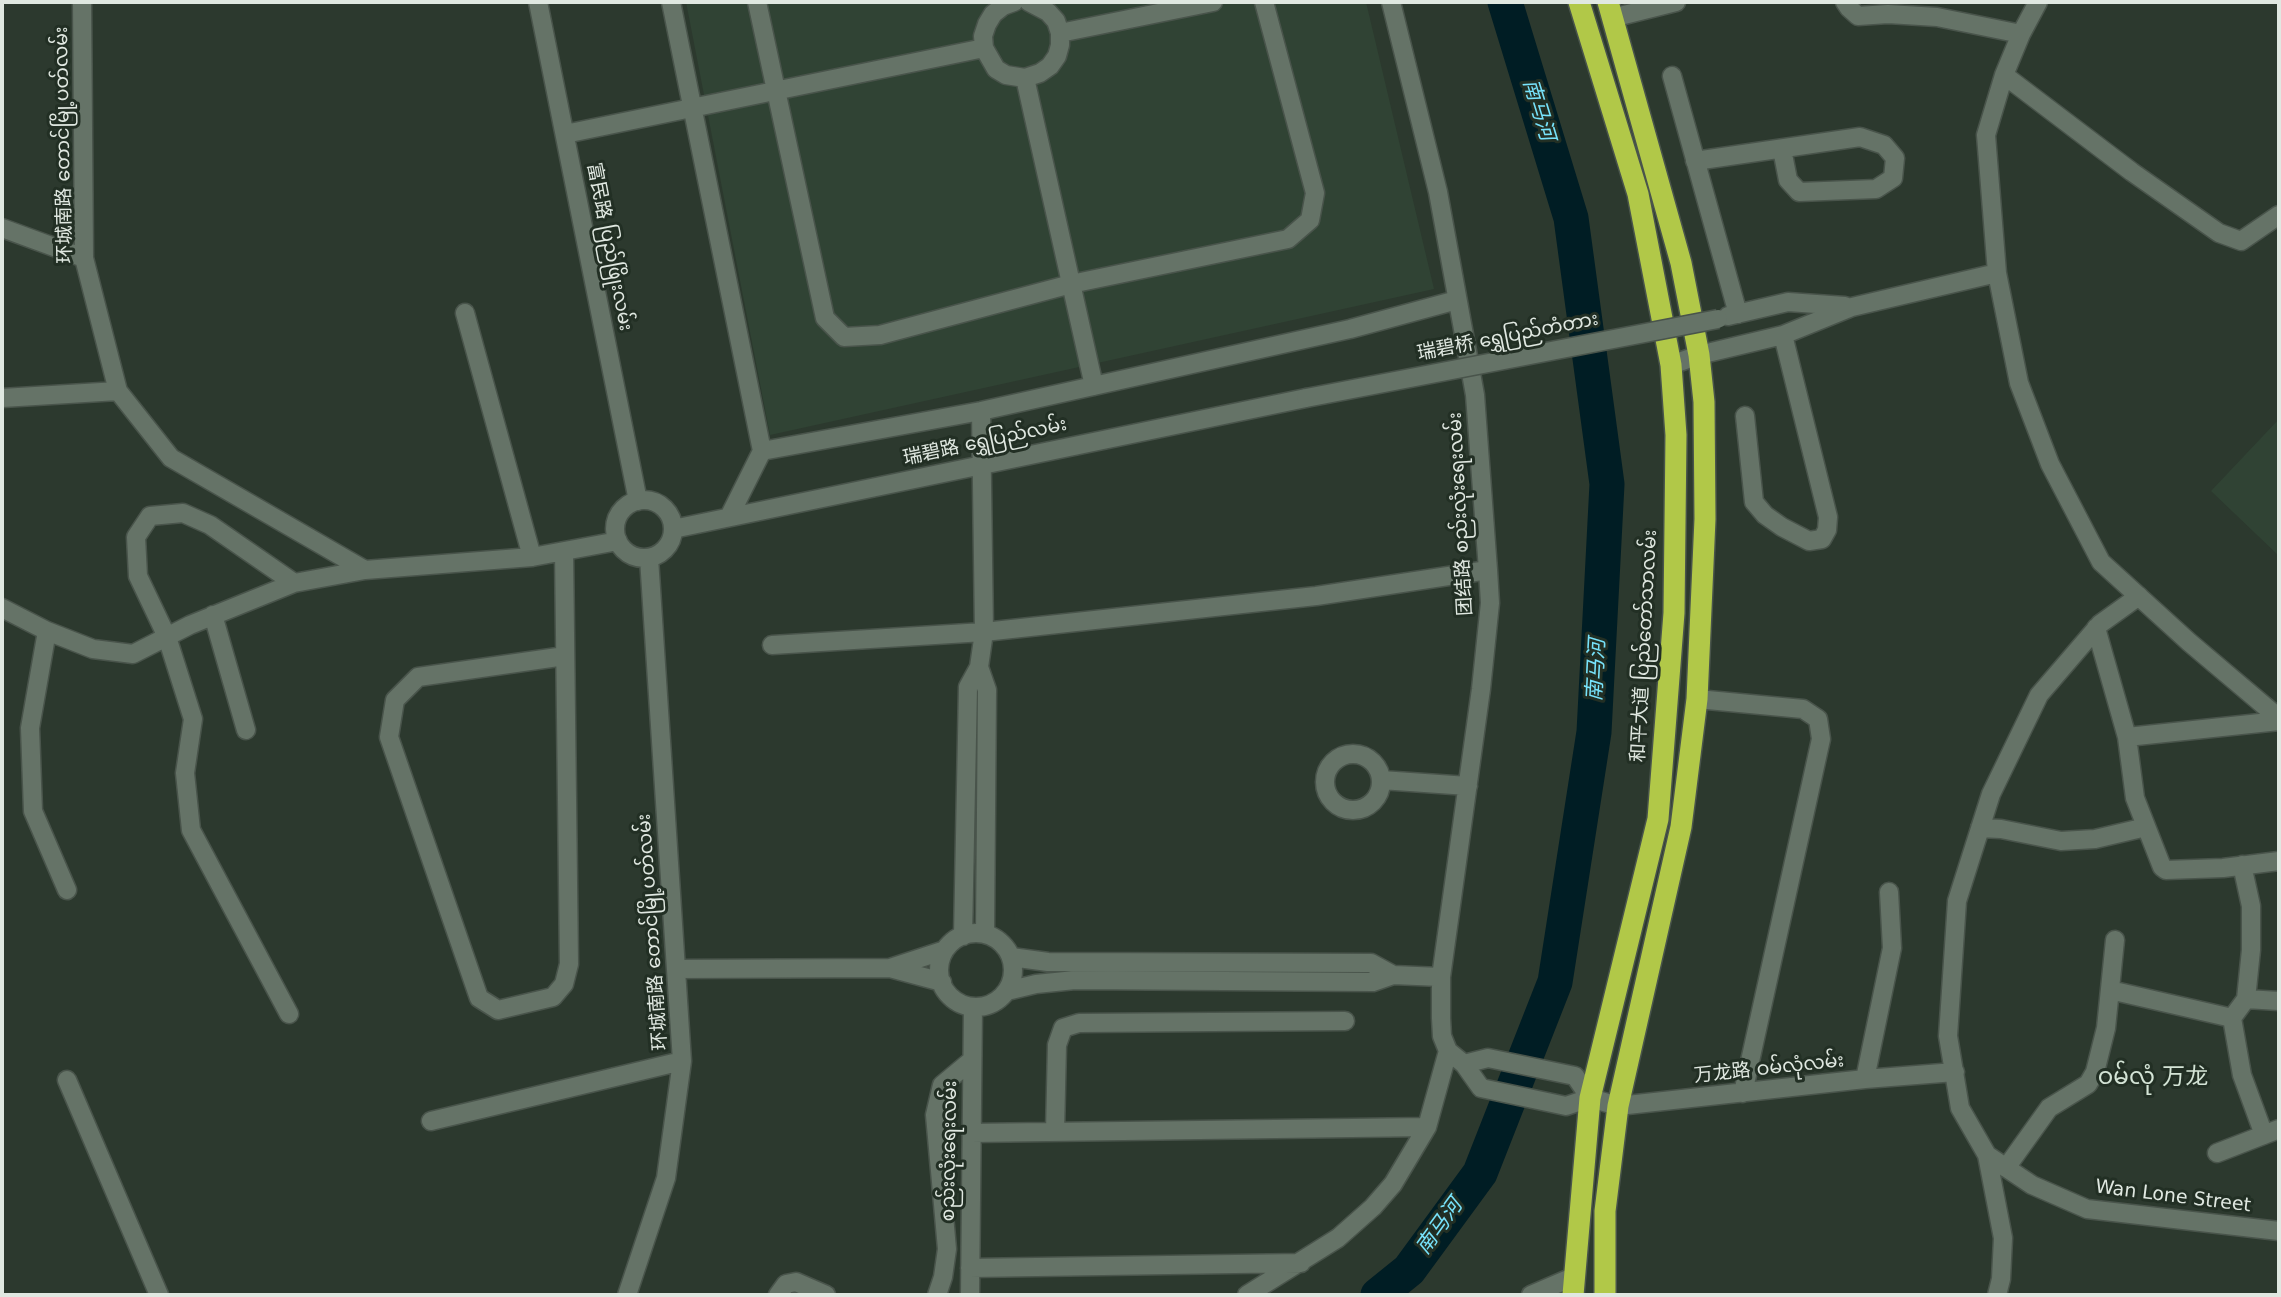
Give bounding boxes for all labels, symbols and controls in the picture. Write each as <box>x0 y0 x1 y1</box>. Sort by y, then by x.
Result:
street label: 环城南路 တောင်မြို့ပတ်လမ်း <box>51 26 77 264</box>
water label: 南马河 <box>1517 76 1559 144</box>
street label: 富民路 ပြည်ဖြိုးလမ်း <box>582 161 636 333</box>
street label: 瑞碧桥 ရွှေပြည်တံတား <box>1415 308 1601 366</box>
street label: 团结路 စည်းလုံးရေးလမ်း <box>1444 412 1478 616</box>
street label: 瑞碧路 ရွှေပြည်လမ်း <box>901 413 1069 471</box>
street label: 和平大道 ပြည်တော်သာလမ်း <box>1628 529 1662 763</box>
water label: 南马河 <box>1583 638 1611 702</box>
street label: 环城南路 တောင်မြို့ပတ်လမ်း <box>633 813 673 1051</box>
street label: 万龙路 ဝမ်လုံလမ်း <box>1693 1050 1845 1088</box>
district label: ဝမ်လုံ 万龙 <box>2098 1064 2208 1092</box>
street label: စည်းလုံးရေးလမ်း <box>937 1080 963 1222</box>
street label: Wan Lone Street <box>2094 1176 2252 1218</box>
water label: 南马河 <box>1411 1194 1469 1260</box>

